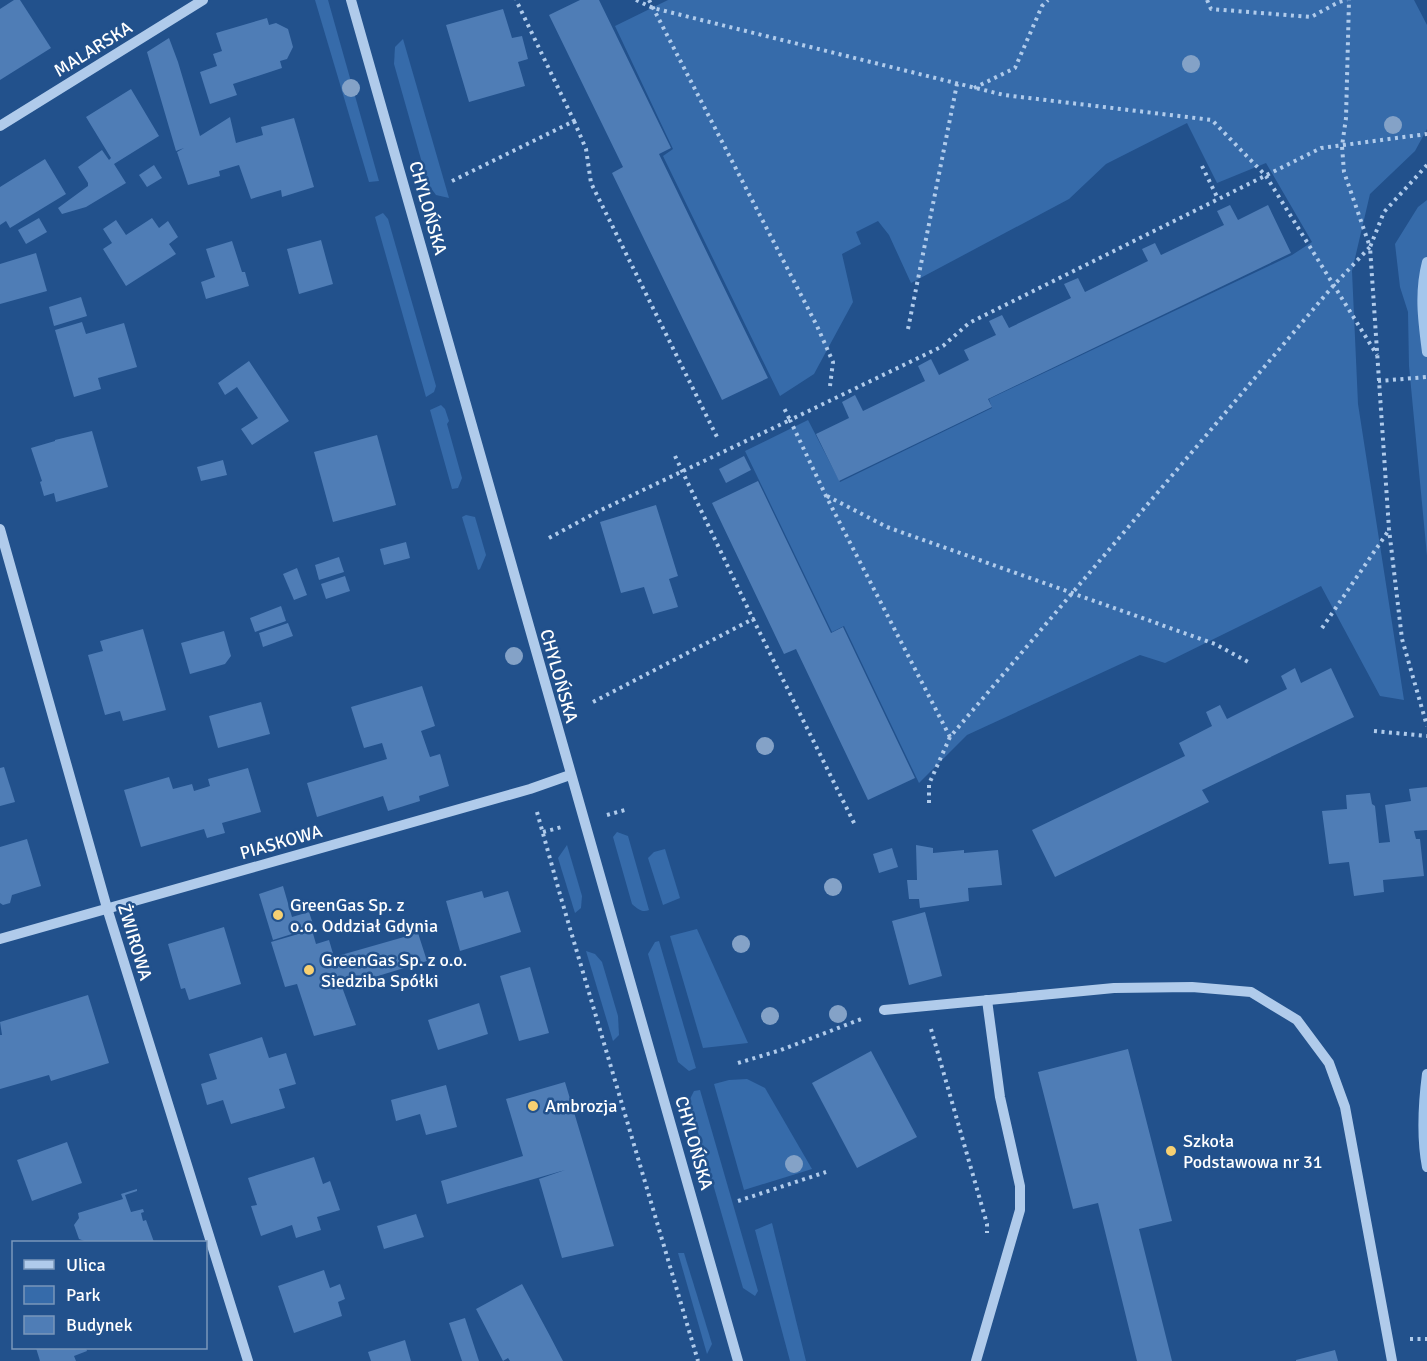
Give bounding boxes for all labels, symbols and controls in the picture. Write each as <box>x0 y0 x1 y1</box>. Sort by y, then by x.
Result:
street label: MALARSKA <box>50 16 136 82</box>
street label: CHYLOŃSKA <box>404 158 452 258</box>
street label: CHYLOŃSKA <box>535 626 583 726</box>
street label: PIASKOWA <box>237 820 325 864</box>
place label: GreenGas Sp. z o.o. Oddział Gdynia <box>290 894 438 937</box>
street label: ŻWIROWA <box>113 901 157 983</box>
marker: GreenGas Sp. z o.o. Oddział Gdynia <box>271 908 285 922</box>
place label: GreenGas Sp. z o.o. Siedziba Spółki <box>321 949 467 992</box>
marker: GreenGas Sp. z o.o. Siedziba Spółki <box>302 963 316 977</box>
street label: CHYLOŃSKA <box>670 1093 718 1193</box>
place label: Ambrozja <box>545 1095 617 1117</box>
marker: Ambrozja <box>526 1099 540 1113</box>
place label: Szkoła Podstawowa nr 31 <box>1183 1130 1322 1173</box>
marker: Szkoła Podstawowa nr 31 <box>1164 1144 1178 1158</box>
legend <box>12 1241 207 1349</box>
text: Ulica <box>66 1254 106 1276</box>
text: Park <box>66 1284 101 1306</box>
text: Budynek <box>66 1314 133 1336</box>

